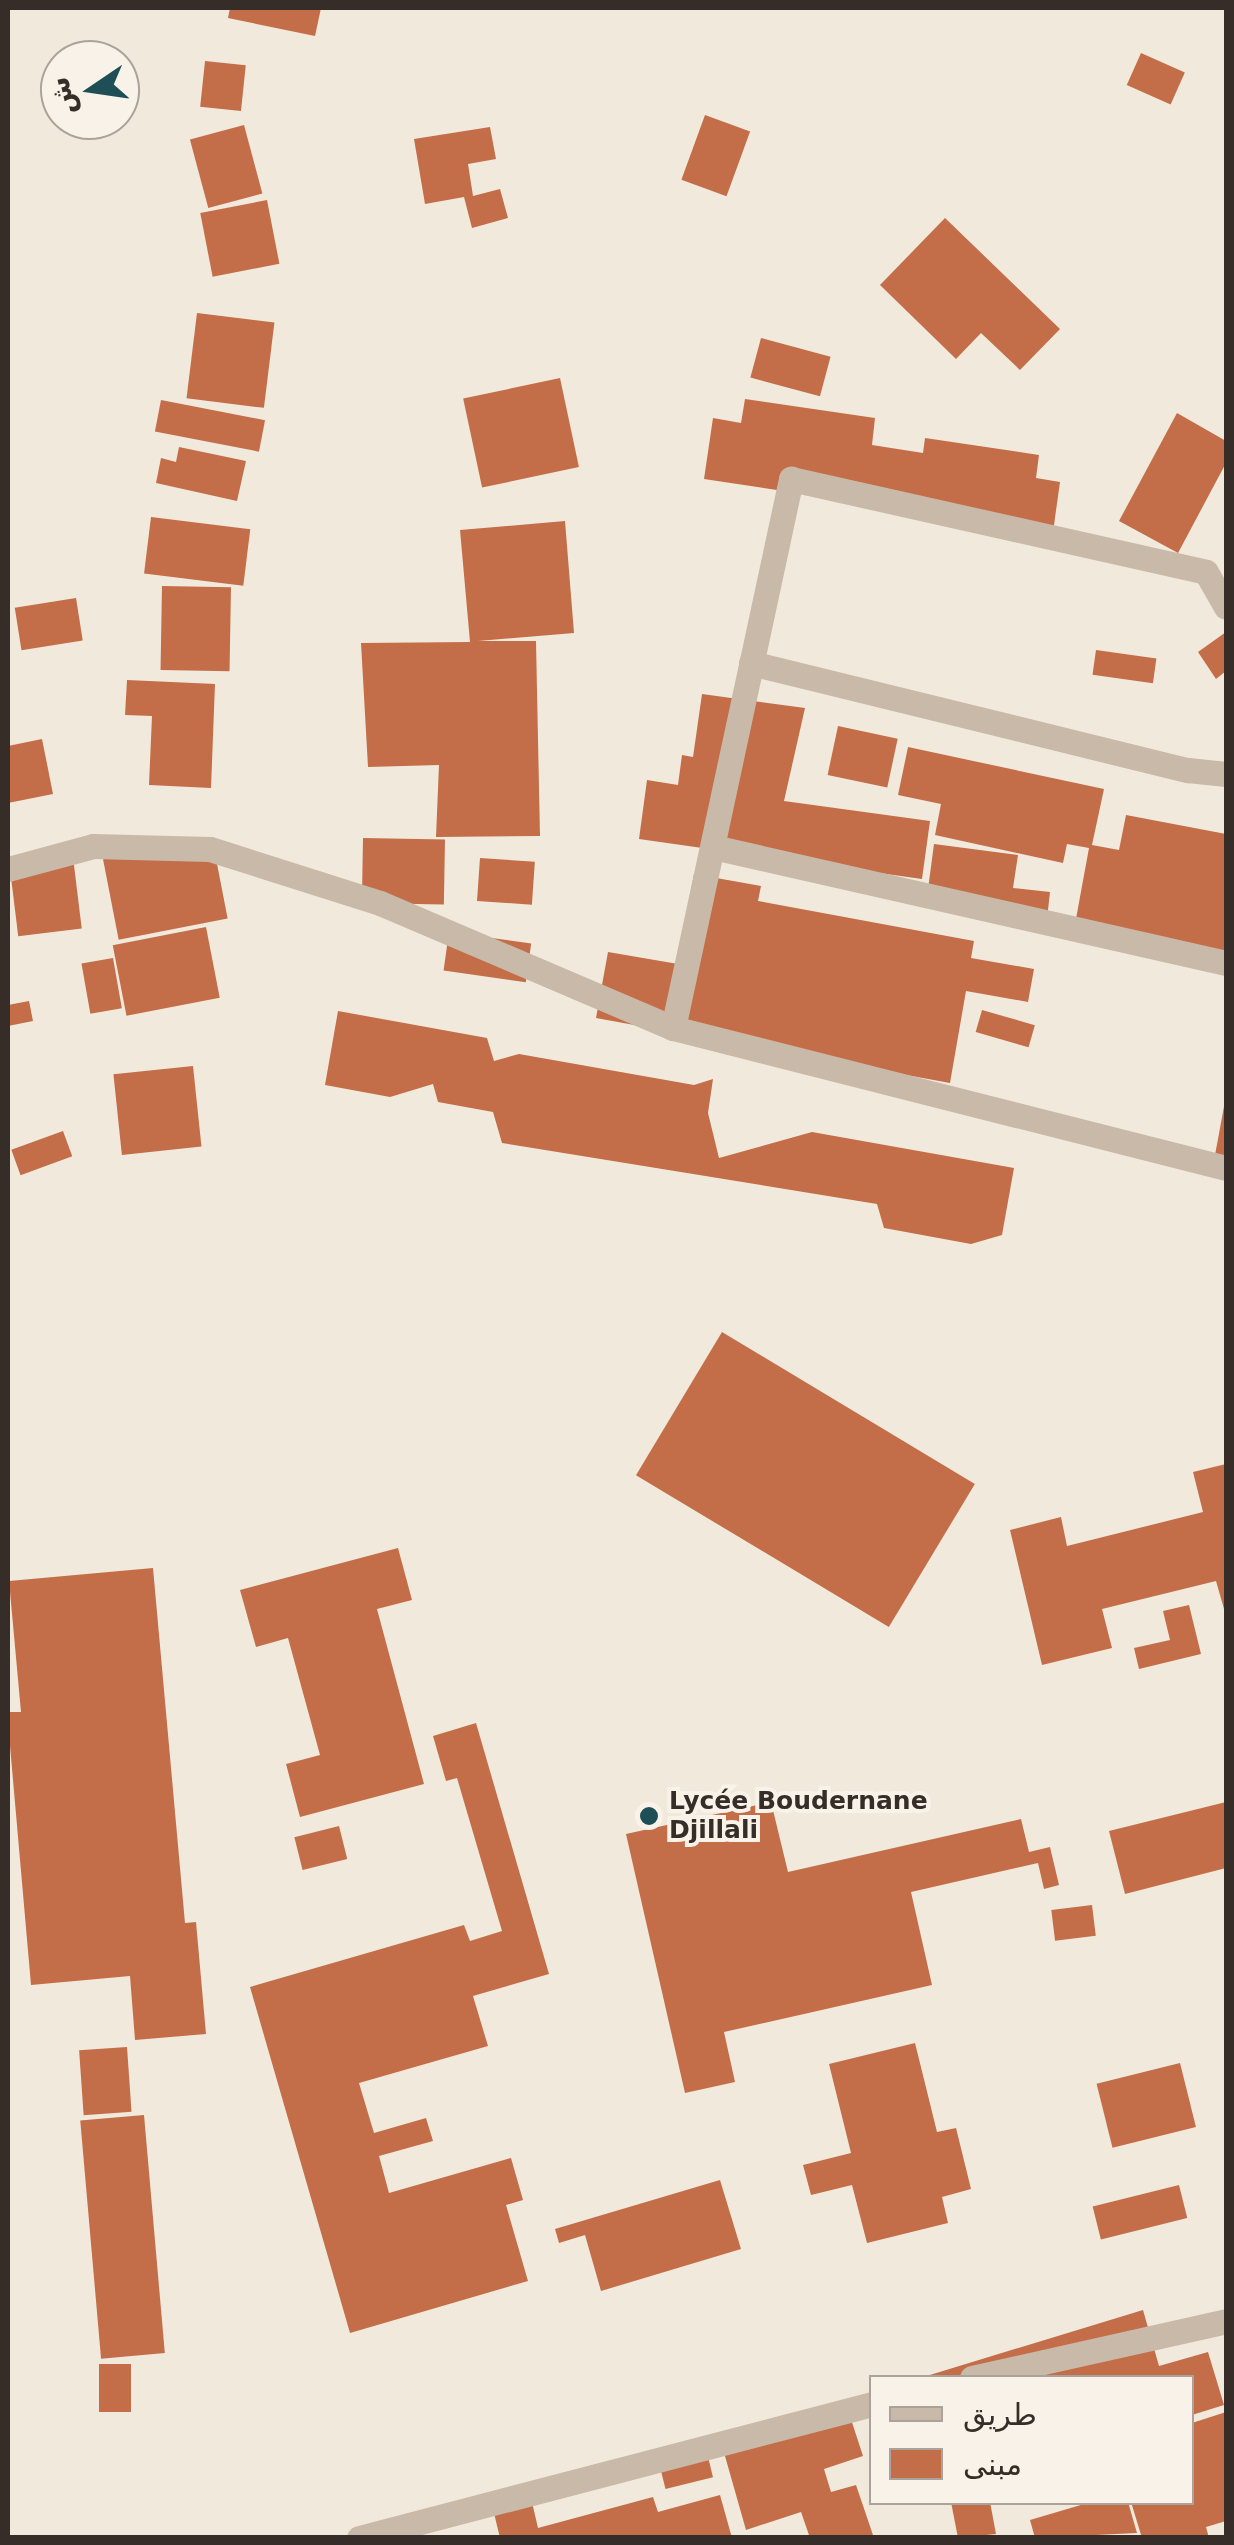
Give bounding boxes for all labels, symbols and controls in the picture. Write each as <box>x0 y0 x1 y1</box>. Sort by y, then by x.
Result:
north arrow <box>40 40 140 140</box>
text: ش <box>42 74 83 119</box>
place label: Lycée Boudernane Djillali <box>669 1787 928 1846</box>
marker: Lycée Boudernane Djillali <box>638 1805 660 1827</box>
legend <box>869 2375 1194 2505</box>
text: طريق <box>963 2397 1037 2432</box>
text: مبنى <box>963 2447 1022 2482</box>

